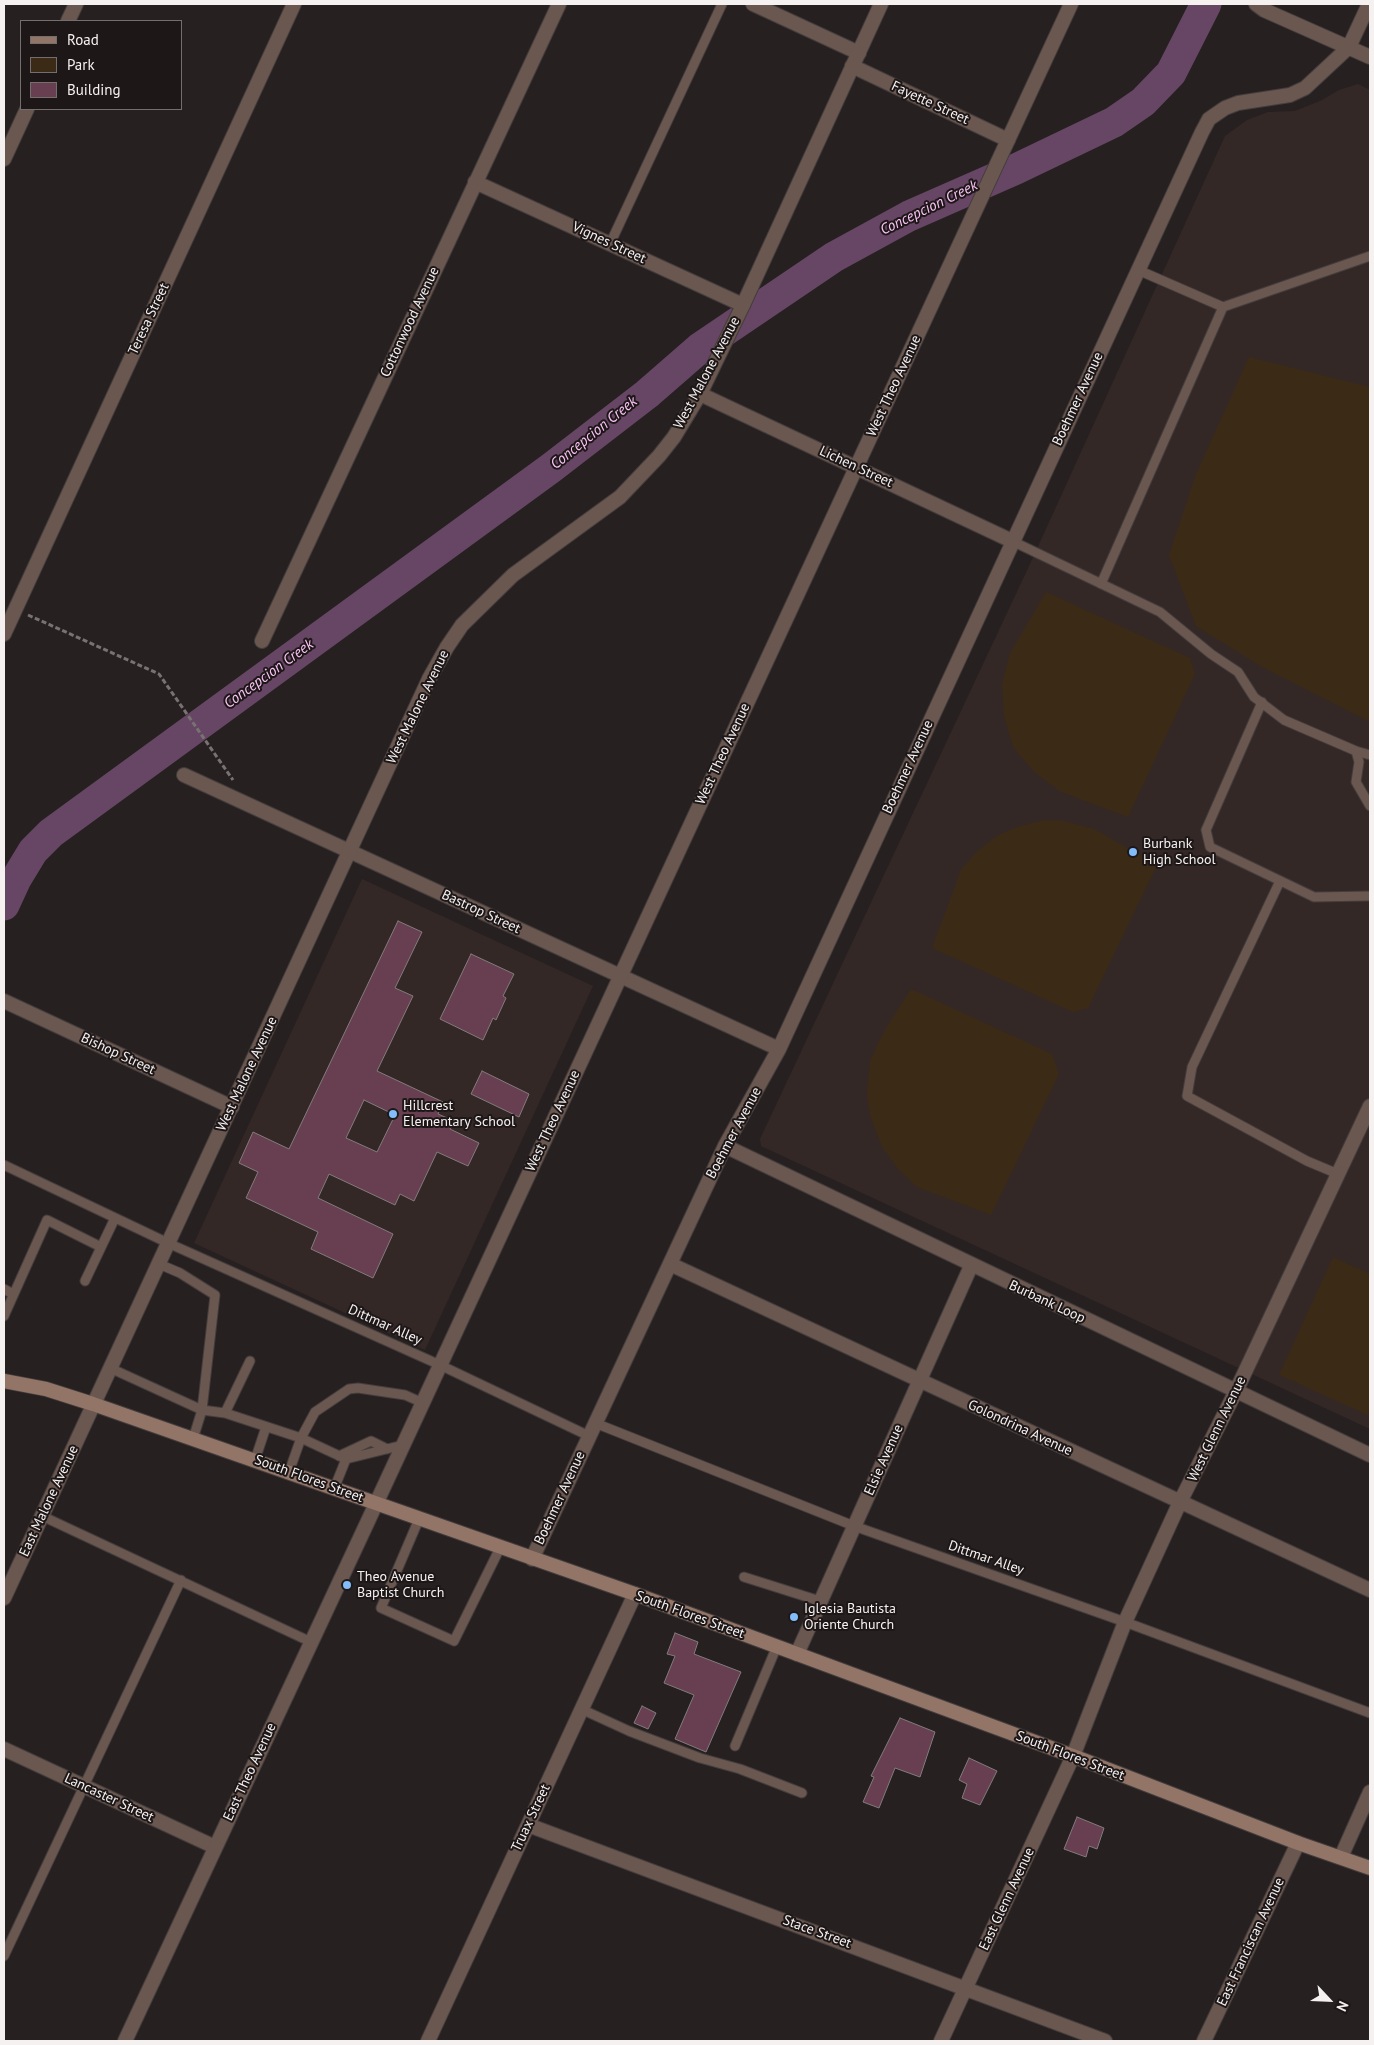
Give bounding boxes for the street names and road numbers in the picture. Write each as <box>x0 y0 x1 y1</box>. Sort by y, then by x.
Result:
street label: Fayette Street <box>889 78 971 128</box>
street label: Vignes Street <box>569 219 649 267</box>
street label: Cottonwood Avenue <box>377 264 443 380</box>
street label: Teresa Street <box>125 280 173 358</box>
street label: West Malone Avenue <box>670 314 744 432</box>
street label: West Theo Avenue <box>863 333 925 439</box>
street label: Boehmer Avenue <box>1049 350 1107 448</box>
street label: Lichen Street <box>817 443 895 491</box>
street label: West Malone Avenue <box>383 647 453 767</box>
street label: West Theo Avenue <box>692 701 754 807</box>
street label: Boehmer Avenue <box>879 718 937 816</box>
street label: Bastrop Street <box>439 886 523 938</box>
street label: West Malone Avenue <box>213 1014 281 1134</box>
street label: Bishop Street <box>78 1029 158 1079</box>
street label: West Theo Avenue <box>522 1068 584 1174</box>
street label: Boehmer Avenue <box>703 1084 765 1182</box>
street label: Burbank Loop <box>1006 1277 1088 1327</box>
street label: Dittmar Alley <box>346 1301 424 1349</box>
street label: West Glenn Avenue <box>1184 1374 1250 1484</box>
street label: Golondrina Avenue <box>965 1396 1075 1460</box>
street label: Elsie Avenue <box>861 1422 907 1498</box>
street label: East Malone Avenue <box>16 1443 82 1559</box>
street label: Boehmer Avenue <box>531 1449 589 1547</box>
street label: South Flores Street <box>252 1451 366 1507</box>
street label: Dittmar Alley <box>946 1537 1026 1579</box>
street label: South Flores Street <box>633 1587 747 1643</box>
street label: East Theo Avenue <box>220 1720 280 1824</box>
street label: South Flores Street <box>1013 1728 1127 1784</box>
street label: Lancaster Street <box>62 1770 156 1826</box>
street label: Truax Street <box>508 1782 554 1854</box>
street label: East Glenn Avenue <box>976 1845 1038 1953</box>
street label: East Franciscan Avenue <box>1214 1875 1288 2009</box>
street label: Stace Street <box>780 1912 854 1952</box>

